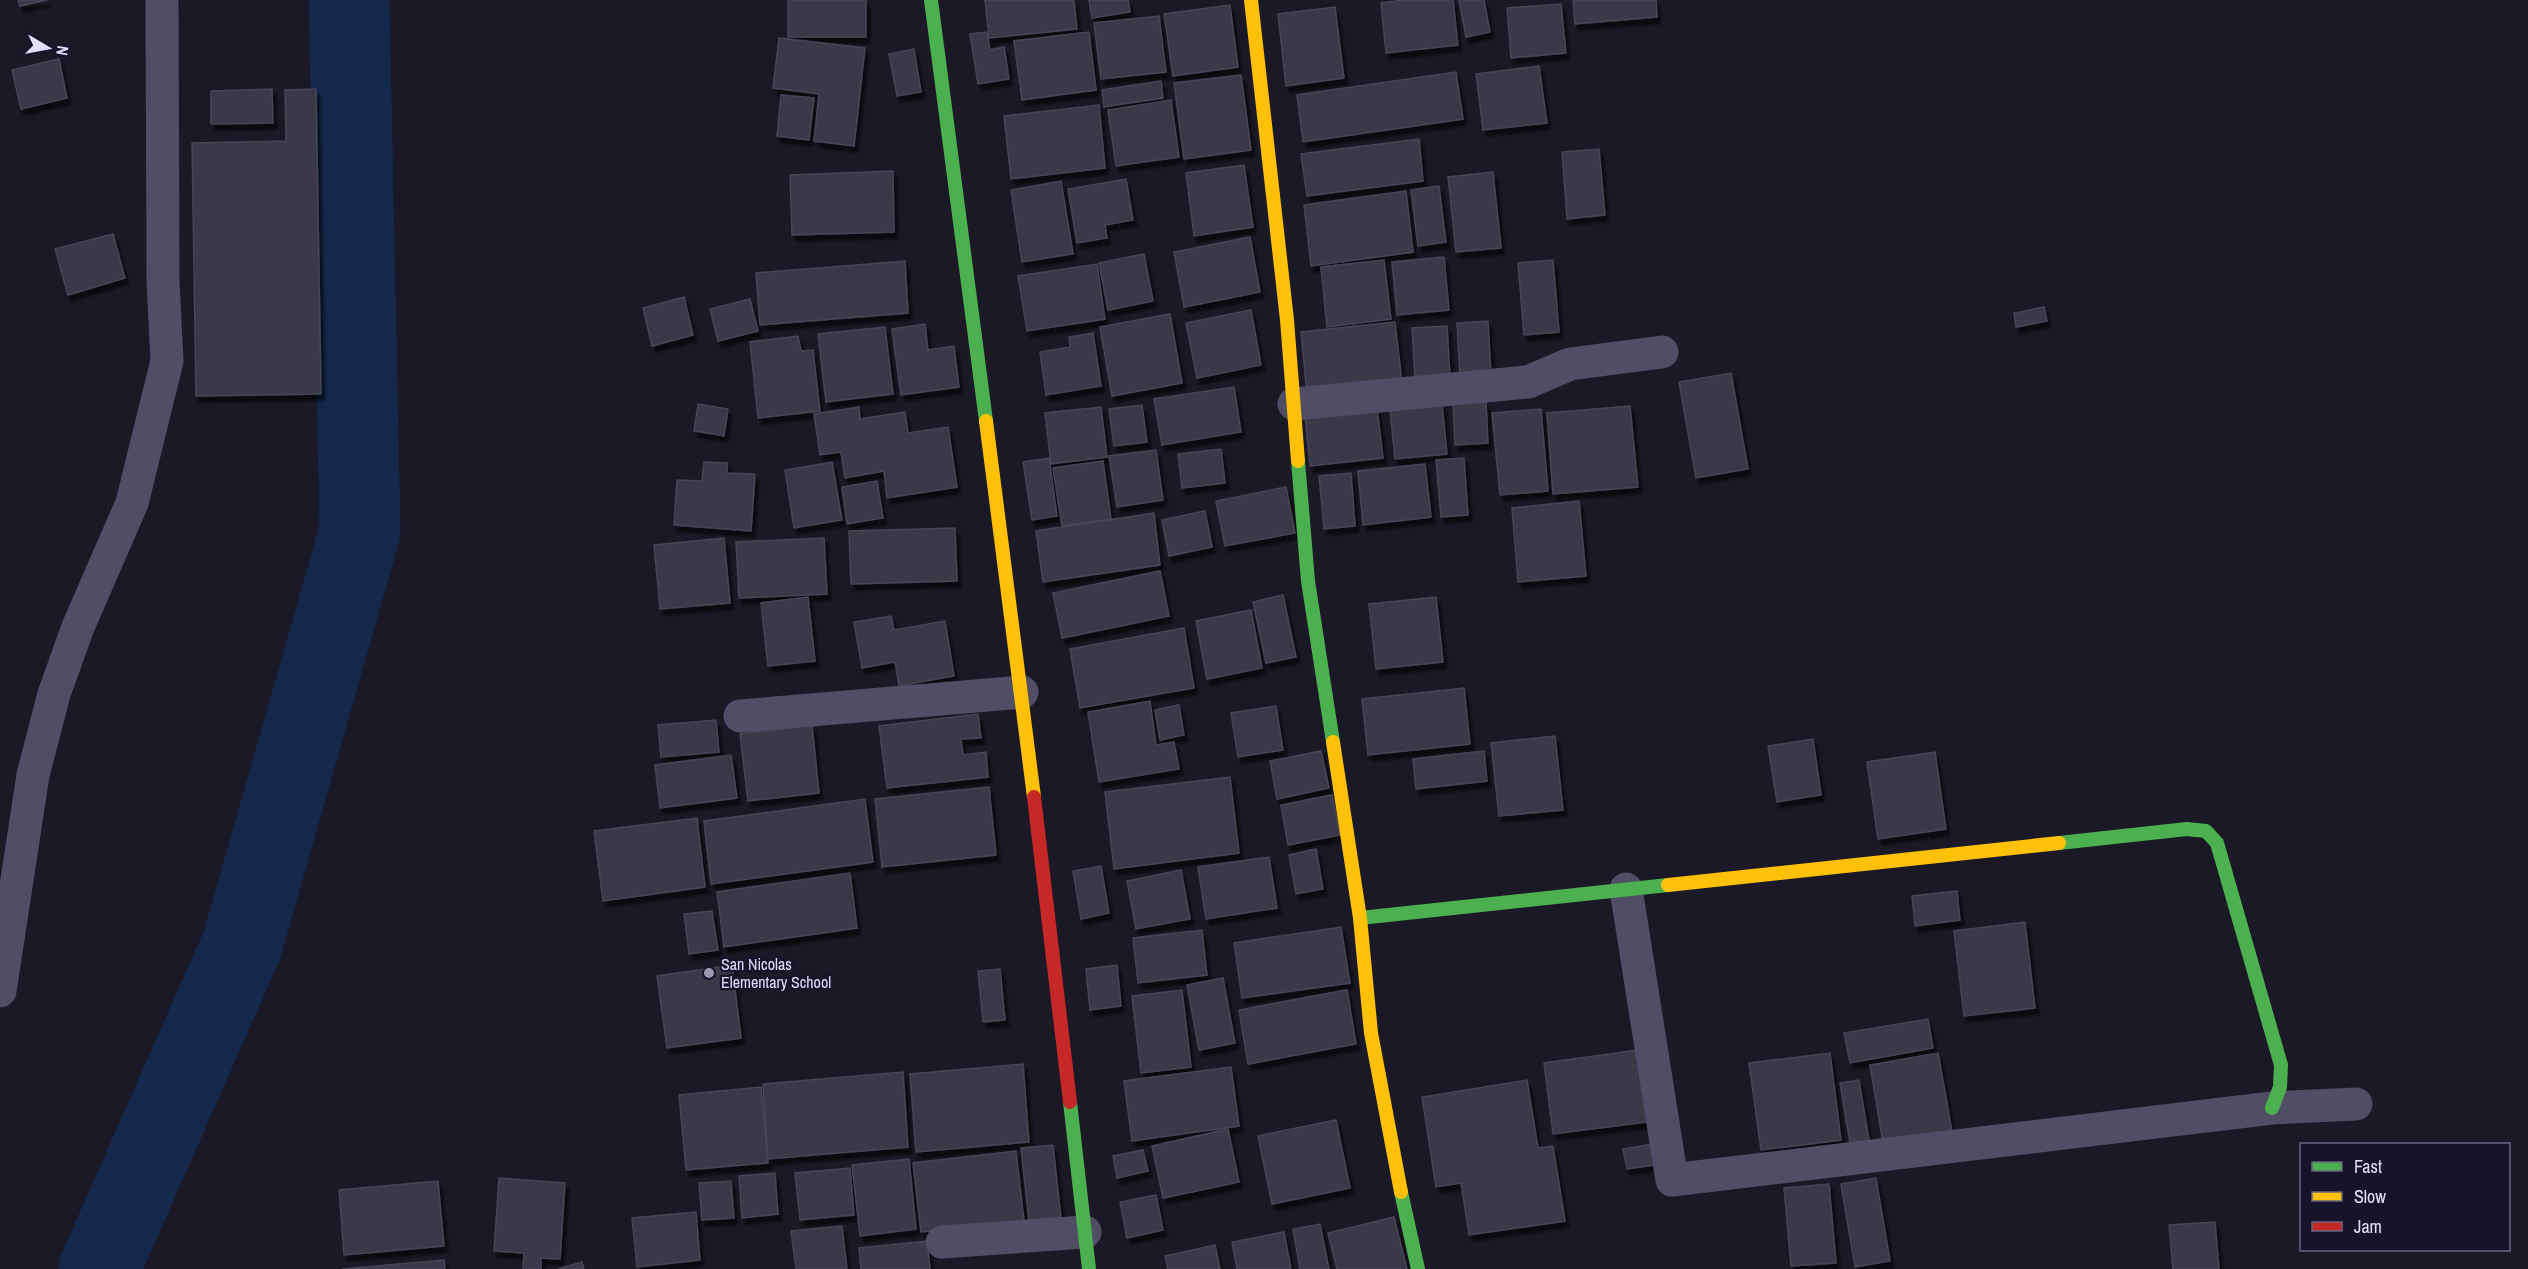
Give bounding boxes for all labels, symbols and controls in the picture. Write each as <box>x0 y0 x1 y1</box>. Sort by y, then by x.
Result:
north arrow <box>18 18 78 78</box>
text: N <box>51 44 74 57</box>
place label: San Nicolas Elementary School <box>721 953 831 993</box>
marker: San Nicolas Elementary School <box>702 966 716 980</box>
legend <box>2300 1143 2510 1251</box>
text: Fast <box>2354 1154 2382 1179</box>
text: Slow <box>2354 1184 2386 1209</box>
text: Jam <box>2354 1214 2382 1239</box>

